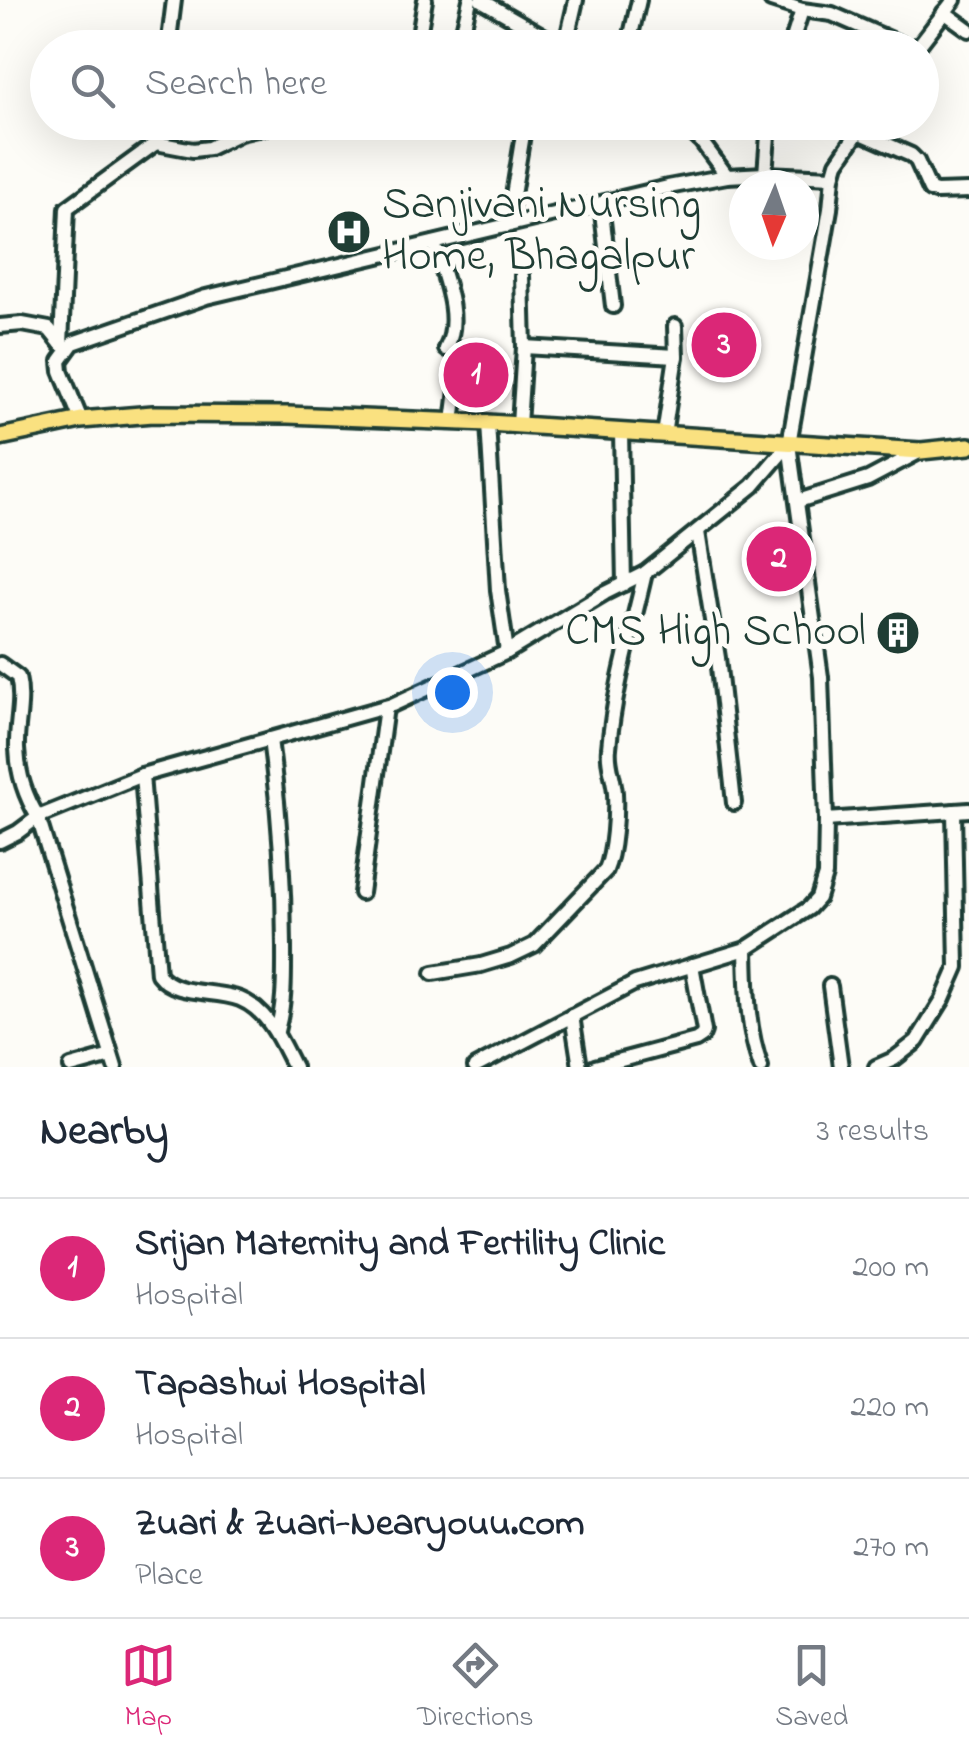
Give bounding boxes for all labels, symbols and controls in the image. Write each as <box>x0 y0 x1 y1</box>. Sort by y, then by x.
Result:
search box <box>30 30 939 140</box>
text: Search here <box>145 57 327 113</box>
icon: search <box>65 58 120 113</box>
north arrow <box>729 170 819 260</box>
place label: Sanjivani Nursing Home, Bhagalpur <box>382 173 701 292</box>
hospital icon: Sanjivani Nursing Home, Bhagalpur <box>326 209 372 255</box>
pin: 3 <box>692 308 756 382</box>
pin: 1 <box>444 338 508 412</box>
pin: 2 <box>746 522 812 596</box>
place label: CMS High School <box>565 600 866 667</box>
building icon: CMS High School <box>875 610 921 656</box>
your location <box>427 667 478 718</box>
text: Nearby <box>40 1102 168 1163</box>
text: 3 results <box>817 1109 929 1156</box>
text: Srijan Maternity and Fertility Clinic <box>135 1217 665 1273</box>
text: 1 <box>67 1245 78 1292</box>
text: 200 m <box>853 1245 929 1292</box>
text: Hospital <box>135 1273 243 1320</box>
text: Tapashwi Hospital <box>135 1357 426 1413</box>
text: 2 <box>65 1385 80 1432</box>
text: 220 m <box>851 1385 929 1432</box>
text: Hospital <box>135 1413 243 1460</box>
text: Zuari & Zuari-Nearyouu.com <box>135 1497 584 1553</box>
text: 3 <box>66 1525 79 1572</box>
text: 270 m <box>853 1525 929 1572</box>
text: Place <box>135 1553 203 1600</box>
tab: Map <box>121 1638 176 1739</box>
tab: Directions <box>417 1638 534 1739</box>
tab: Saved <box>775 1638 848 1739</box>

